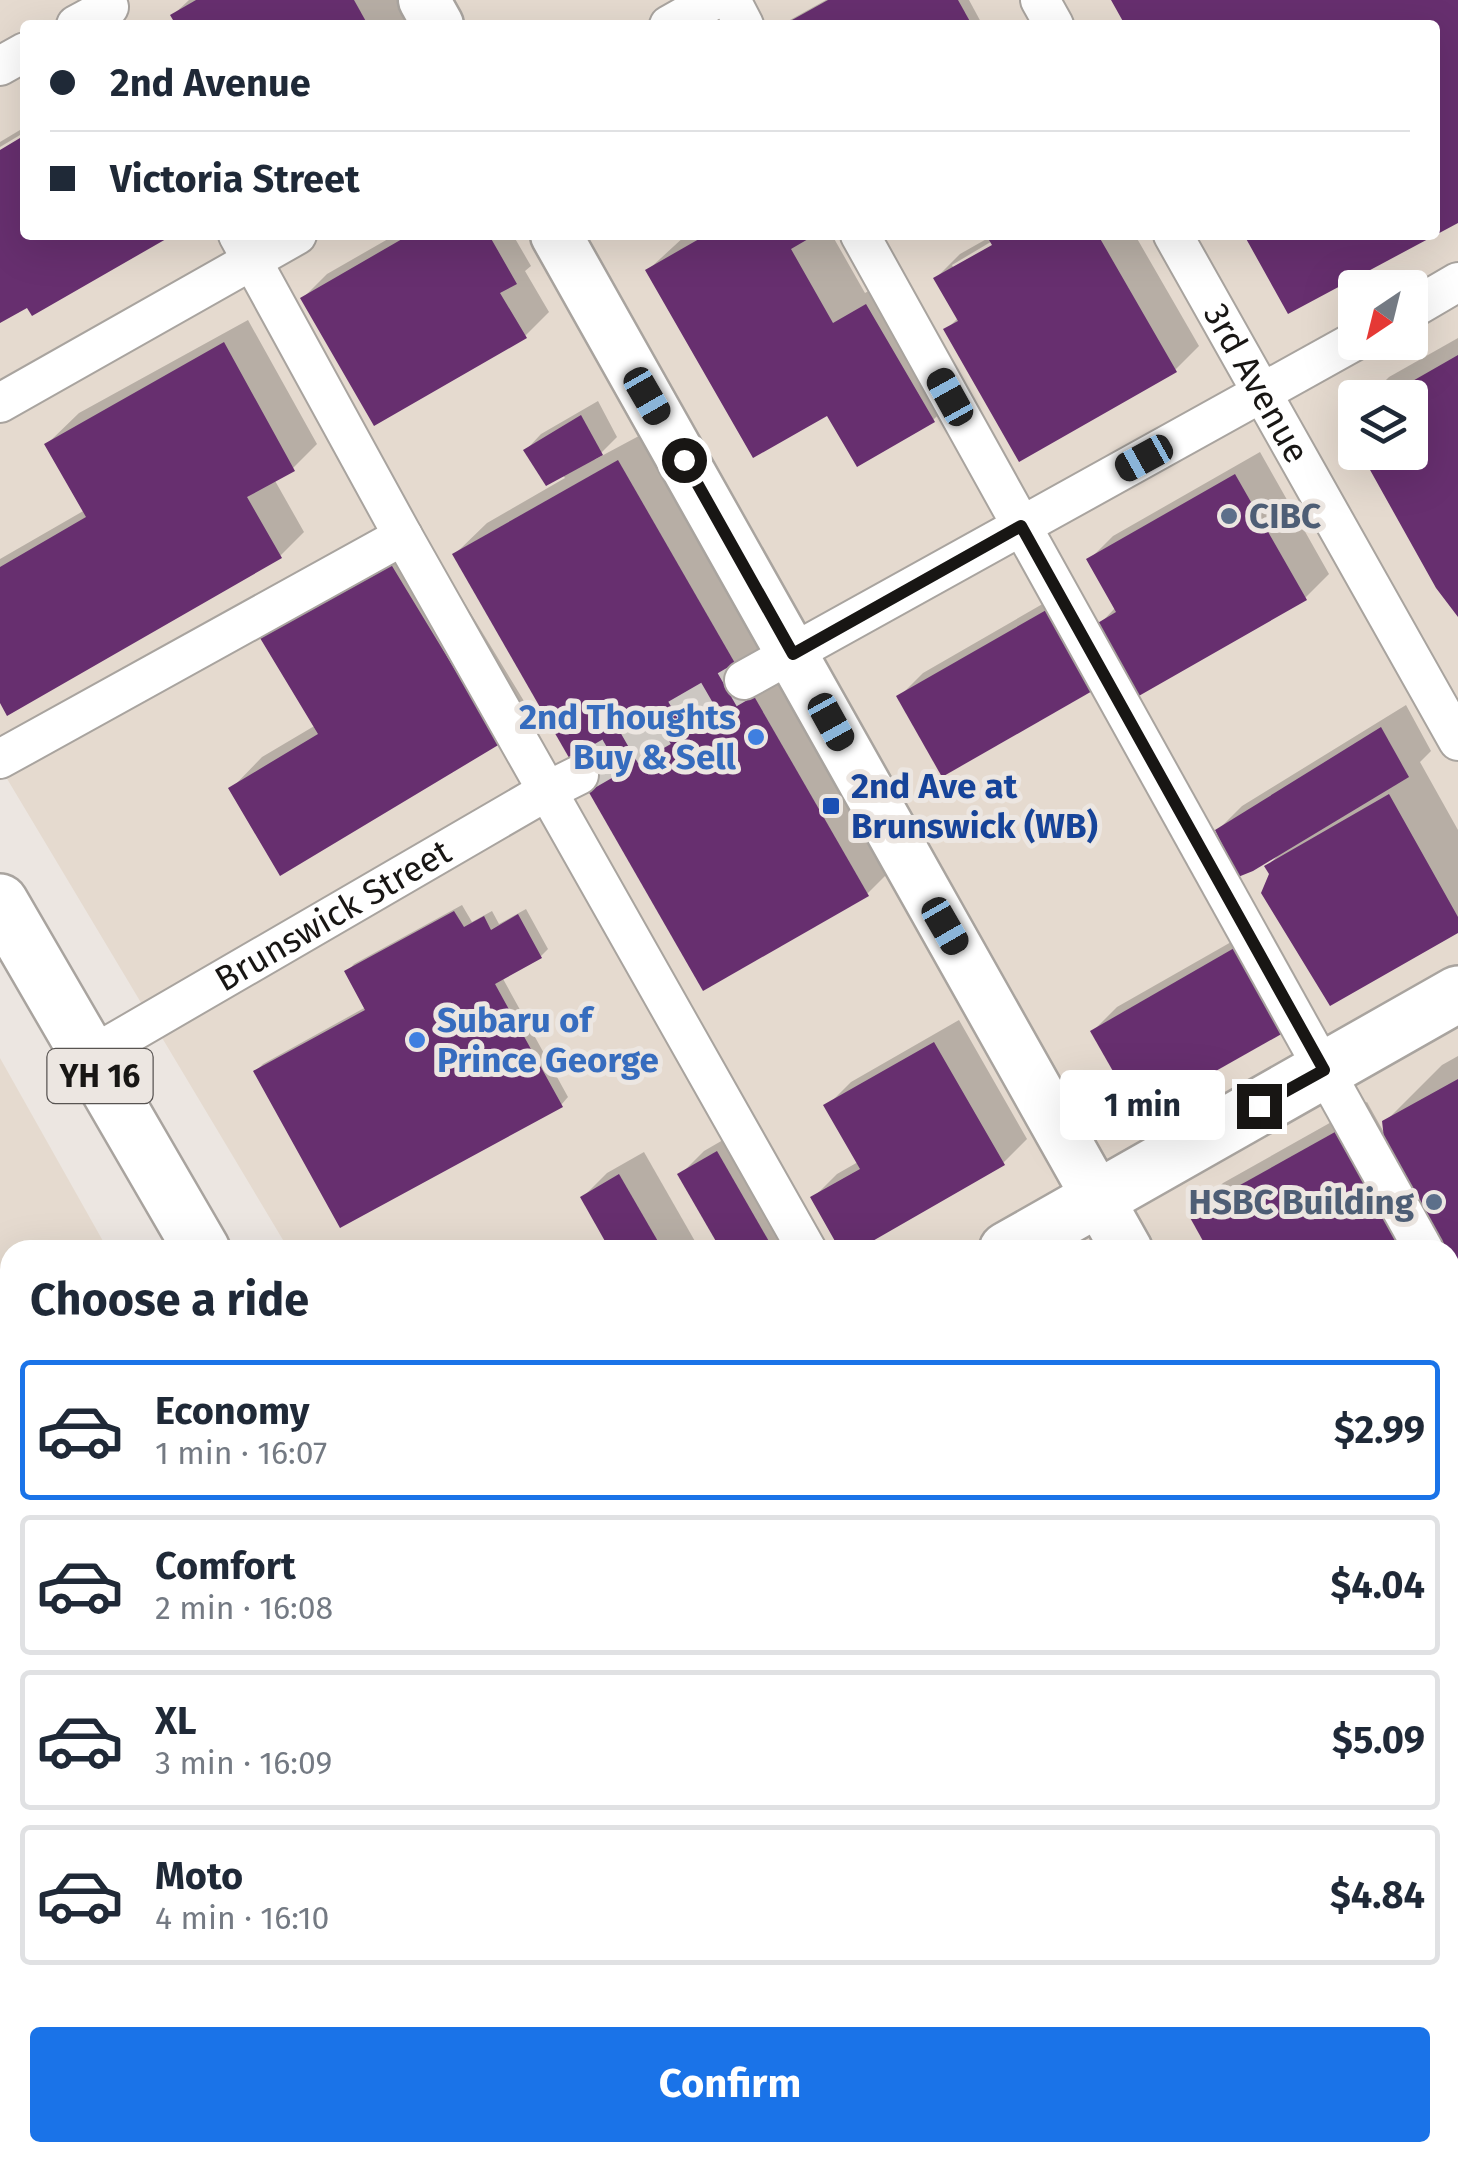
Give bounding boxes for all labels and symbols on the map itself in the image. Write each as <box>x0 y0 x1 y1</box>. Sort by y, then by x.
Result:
north arrow <box>1338 270 1428 360</box>
street label: 3rd Avenue <box>1195 296 1318 470</box>
car <box>619 363 675 429</box>
car <box>922 363 978 431</box>
car <box>1110 430 1178 486</box>
route start <box>662 438 707 483</box>
place label: CIBC <box>1249 495 1321 537</box>
marker: CIBC <box>1218 505 1240 527</box>
car <box>803 688 859 756</box>
place label: 2nd Thoughts Buy & Sell <box>519 696 737 778</box>
marker: 2nd Thoughts Buy & Sell <box>745 726 767 748</box>
place label: 2nd Ave at Brunswick (WB) <box>851 765 1098 847</box>
marker: 2nd Ave at Brunswick (WB) <box>820 795 842 817</box>
street label: Brunswick Street <box>207 830 459 1000</box>
car <box>917 893 973 959</box>
place label: Subaru of Prince George <box>437 999 659 1081</box>
marker: Subaru of Prince George <box>406 1029 428 1051</box>
road number: YH 16 <box>48 1049 152 1103</box>
callout: 1 min <box>1059 1071 1224 1141</box>
route end <box>1237 1084 1282 1129</box>
place label: HSBC Building <box>1189 1181 1415 1223</box>
marker: HSBC Building <box>1423 1191 1445 1213</box>

